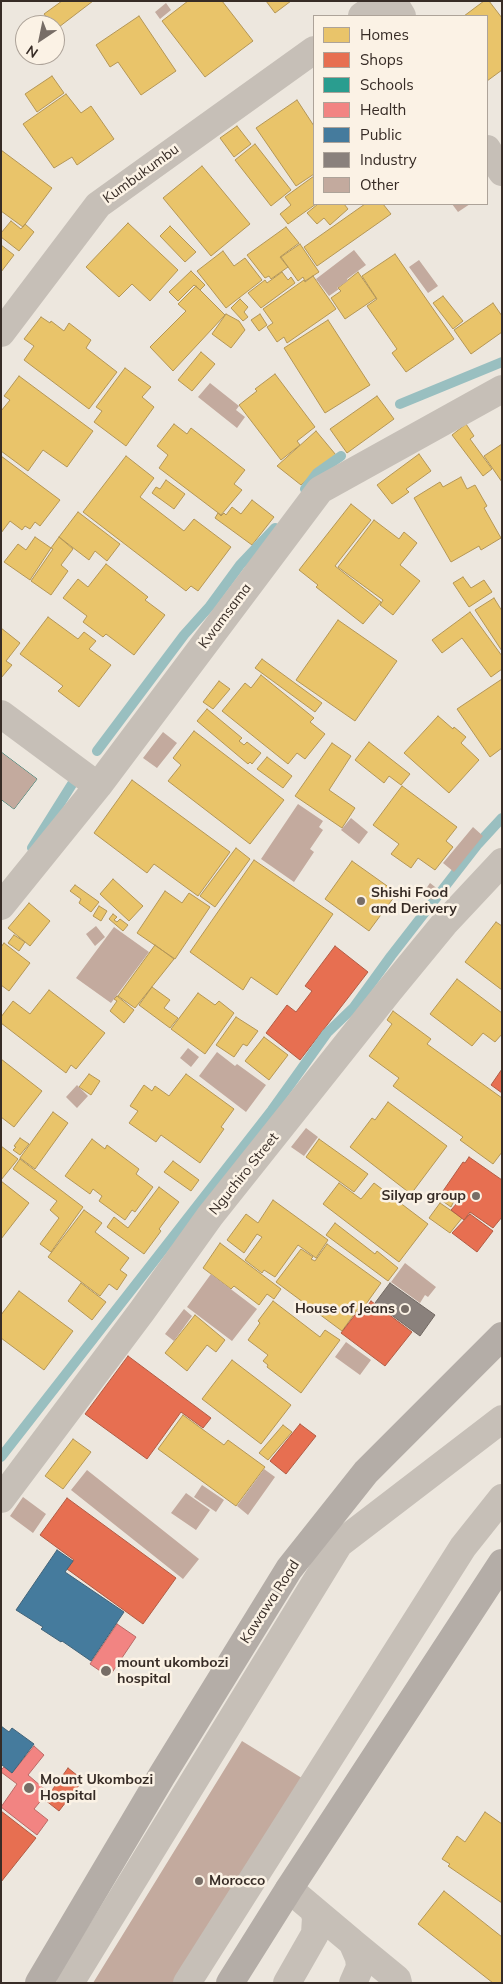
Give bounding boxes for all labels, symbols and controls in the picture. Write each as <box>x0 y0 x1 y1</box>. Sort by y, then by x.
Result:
north arrow <box>15 15 65 65</box>
legend <box>313 15 488 205</box>
text: Homes <box>360 25 409 44</box>
text: N <box>23 41 42 62</box>
text: Shops <box>360 50 403 69</box>
text: Schools <box>360 75 414 94</box>
text: Health <box>360 100 406 119</box>
text: Public <box>360 125 402 144</box>
street label: Kumbukumbu <box>100 141 182 207</box>
text: Industry <box>360 150 417 169</box>
text: Other <box>360 175 399 194</box>
street label: Kwamsama <box>195 580 255 652</box>
place label: Shishi Food and Derivery <box>371 885 457 918</box>
marker: Shishi Food and Derivery <box>355 895 367 907</box>
street label: Nguchiro Street <box>206 1130 282 1218</box>
place label: Silyap group <box>382 1188 466 1204</box>
marker: Silyap group <box>470 1190 482 1202</box>
place label: House of Jeans <box>295 1301 395 1317</box>
marker: House of Jeans <box>399 1303 411 1315</box>
street label: Kawawa Road <box>237 1557 303 1647</box>
place label: mount ukombozi hospital <box>117 1655 228 1688</box>
marker: mount ukombozi hospital <box>99 1664 113 1678</box>
place label: Mount Ukombozi Hospital <box>40 1772 153 1804</box>
marker: Mount Ukombozi Hospital <box>22 1781 36 1795</box>
place label: Morocco <box>209 1873 265 1889</box>
marker: Morocco <box>193 1875 205 1887</box>

